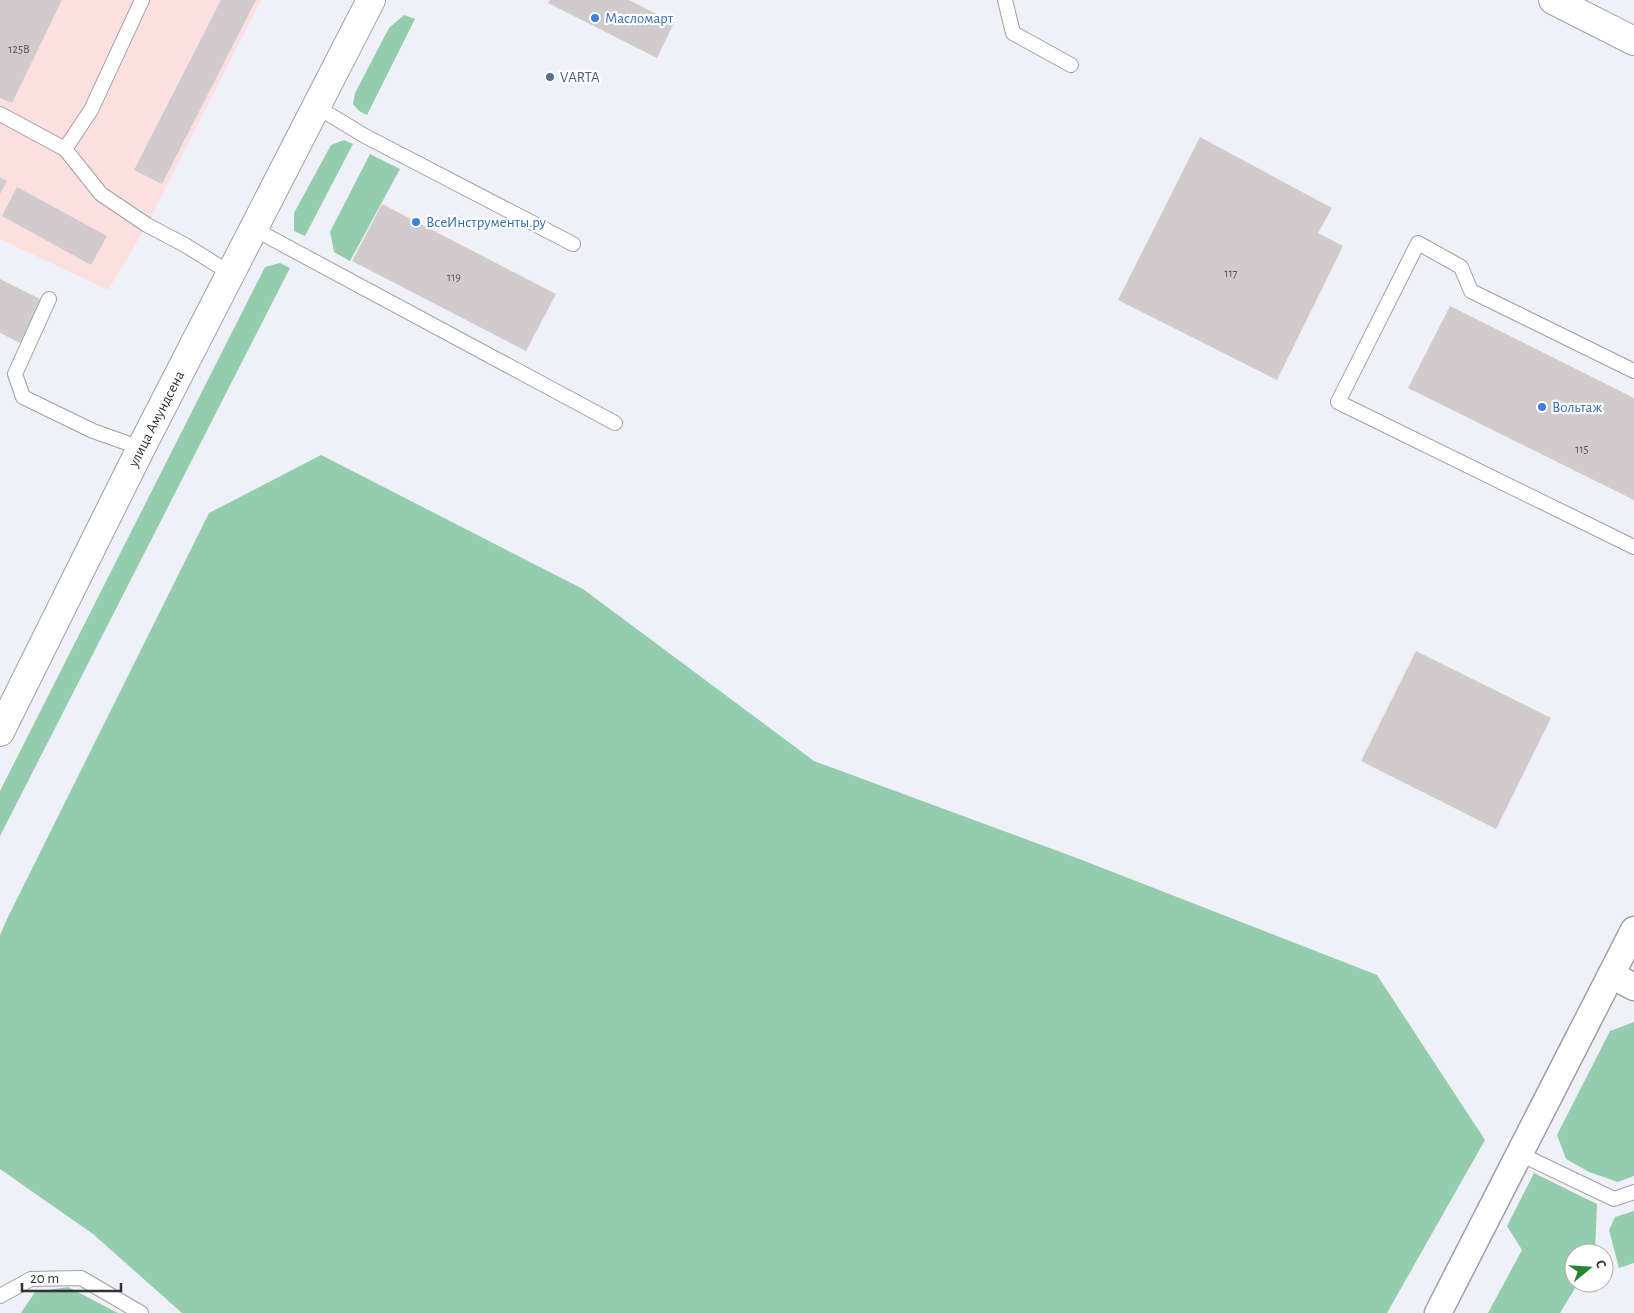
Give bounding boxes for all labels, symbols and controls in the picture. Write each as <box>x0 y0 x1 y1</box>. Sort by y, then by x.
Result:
place label: Масломарт <box>605 11 674 26</box>
marker: Масломарт <box>589 12 601 24</box>
house number: 125В <box>8 43 30 55</box>
place label: VARTA <box>560 70 600 85</box>
marker: VARTA <box>544 71 556 83</box>
place label: ВсеИнструменты.ру <box>426 215 547 230</box>
marker: ВсеИнструменты.ру <box>410 216 422 228</box>
house number: 117 <box>1224 267 1238 279</box>
house number: 119 <box>447 271 461 283</box>
street label: улица Амундсена <box>125 368 187 470</box>
place label: Вольтаж <box>1552 400 1602 415</box>
marker: Вольтаж <box>1536 401 1548 413</box>
house number: 115 <box>1575 443 1589 455</box>
north arrow <box>1564 1243 1614 1293</box>
text: С <box>1593 1258 1608 1270</box>
scale bar <box>22 1260 121 1292</box>
text: 20 m <box>30 1271 59 1286</box>

